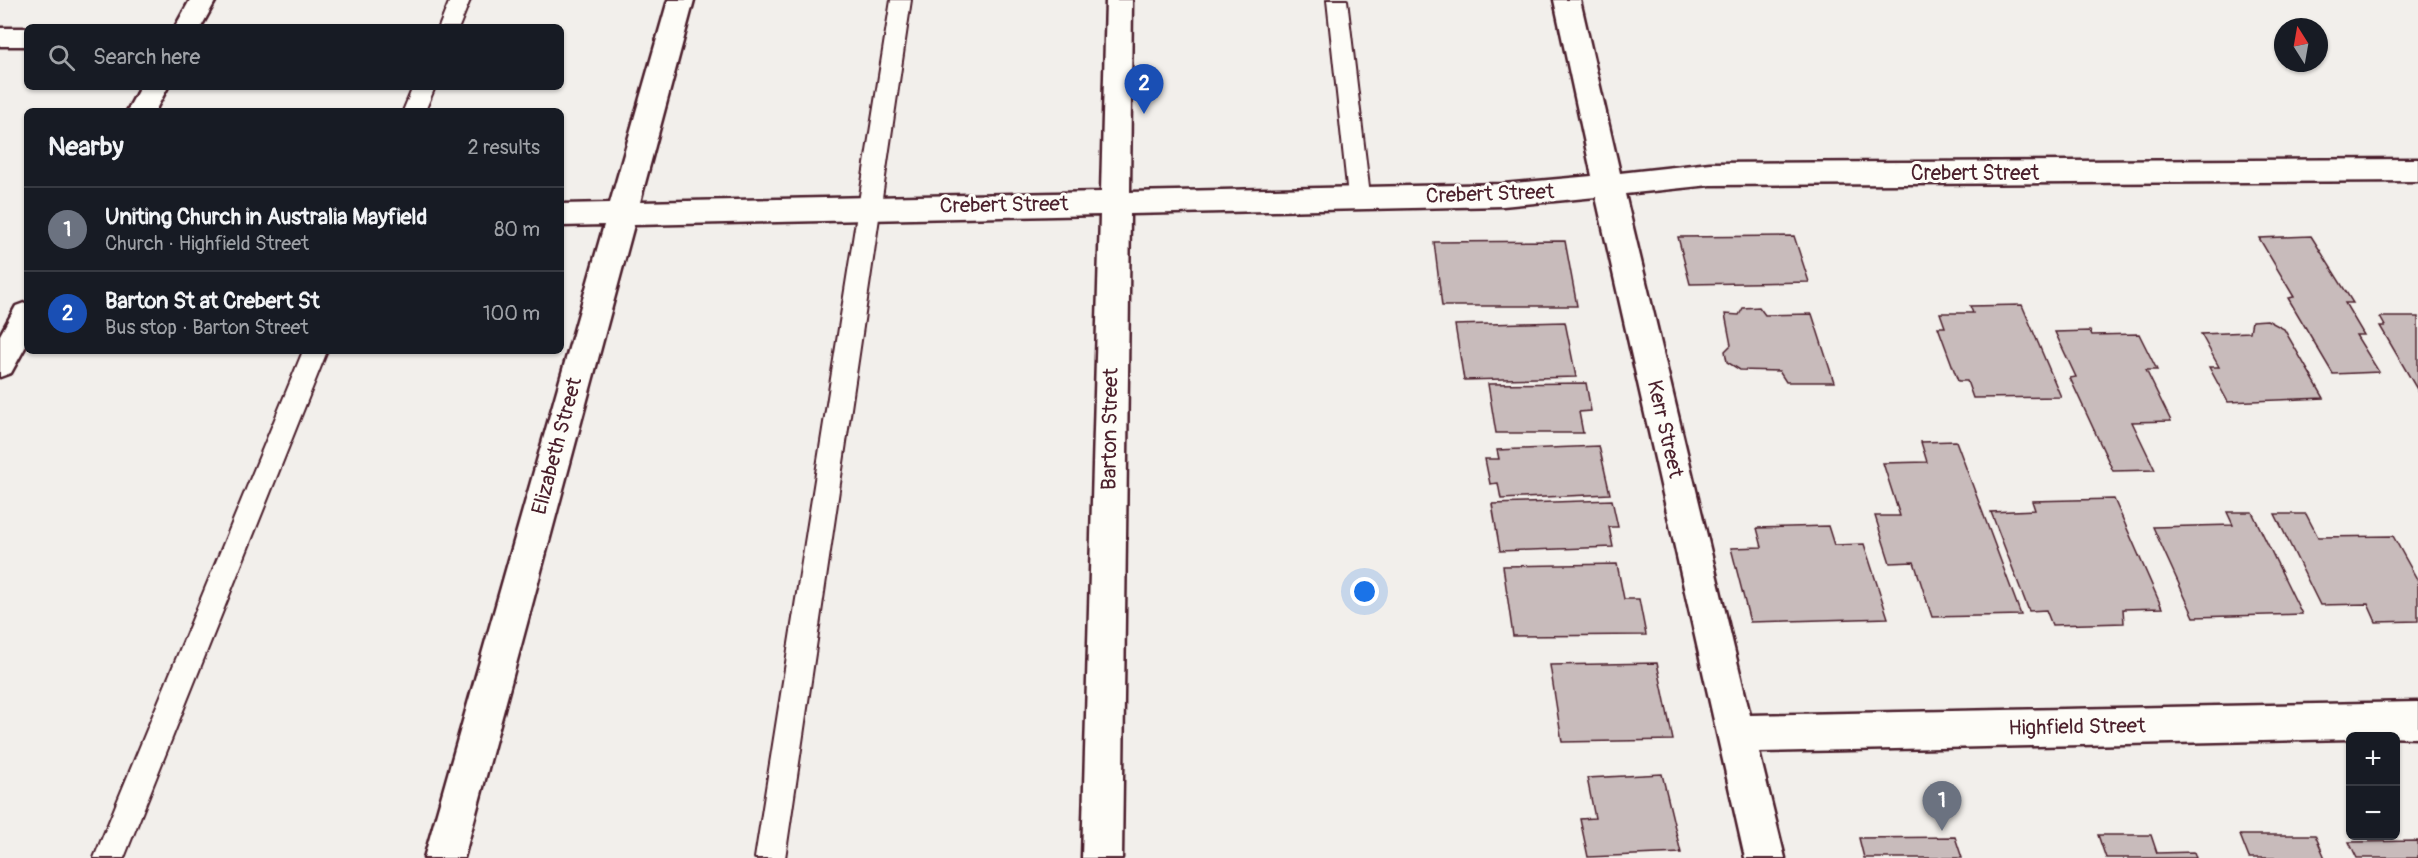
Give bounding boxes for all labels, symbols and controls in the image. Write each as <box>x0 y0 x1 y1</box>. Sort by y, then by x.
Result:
north arrow <box>2274 18 2328 72</box>
search box <box>24 24 564 90</box>
icon: search <box>45 41 78 74</box>
text: Search here <box>93 43 200 71</box>
pin: 2 <box>1124 64 1164 114</box>
text: Nearby <box>48 131 124 163</box>
text: 2 results <box>468 135 540 160</box>
street label: Crebert Street <box>1911 160 2040 187</box>
street label: Crebert Street <box>1425 178 1555 210</box>
street label: Crebert Street <box>940 190 1069 220</box>
text: Uniting Church in Australia Mayfield <box>105 203 427 231</box>
text: 1 <box>64 217 71 242</box>
text: 80 m <box>494 217 540 242</box>
text: Church · Highfield Street <box>105 231 309 256</box>
text: Barton St at Crebert St <box>105 287 320 315</box>
text: 2 <box>62 301 73 326</box>
text: 100 m <box>483 301 540 326</box>
text: Bus stop · Barton Street <box>105 315 308 340</box>
street label: Barton Street <box>1095 367 1125 490</box>
street label: Elizabeth Street <box>526 374 588 518</box>
street label: Kerr Street <box>1641 377 1689 481</box>
your location <box>1350 577 1379 606</box>
street label: Highfield Street <box>2008 712 2146 742</box>
map controls <box>2346 732 2400 840</box>
button: + <box>2346 732 2400 786</box>
pin: 1 <box>1922 782 1962 831</box>
button: − <box>2346 786 2400 840</box>

